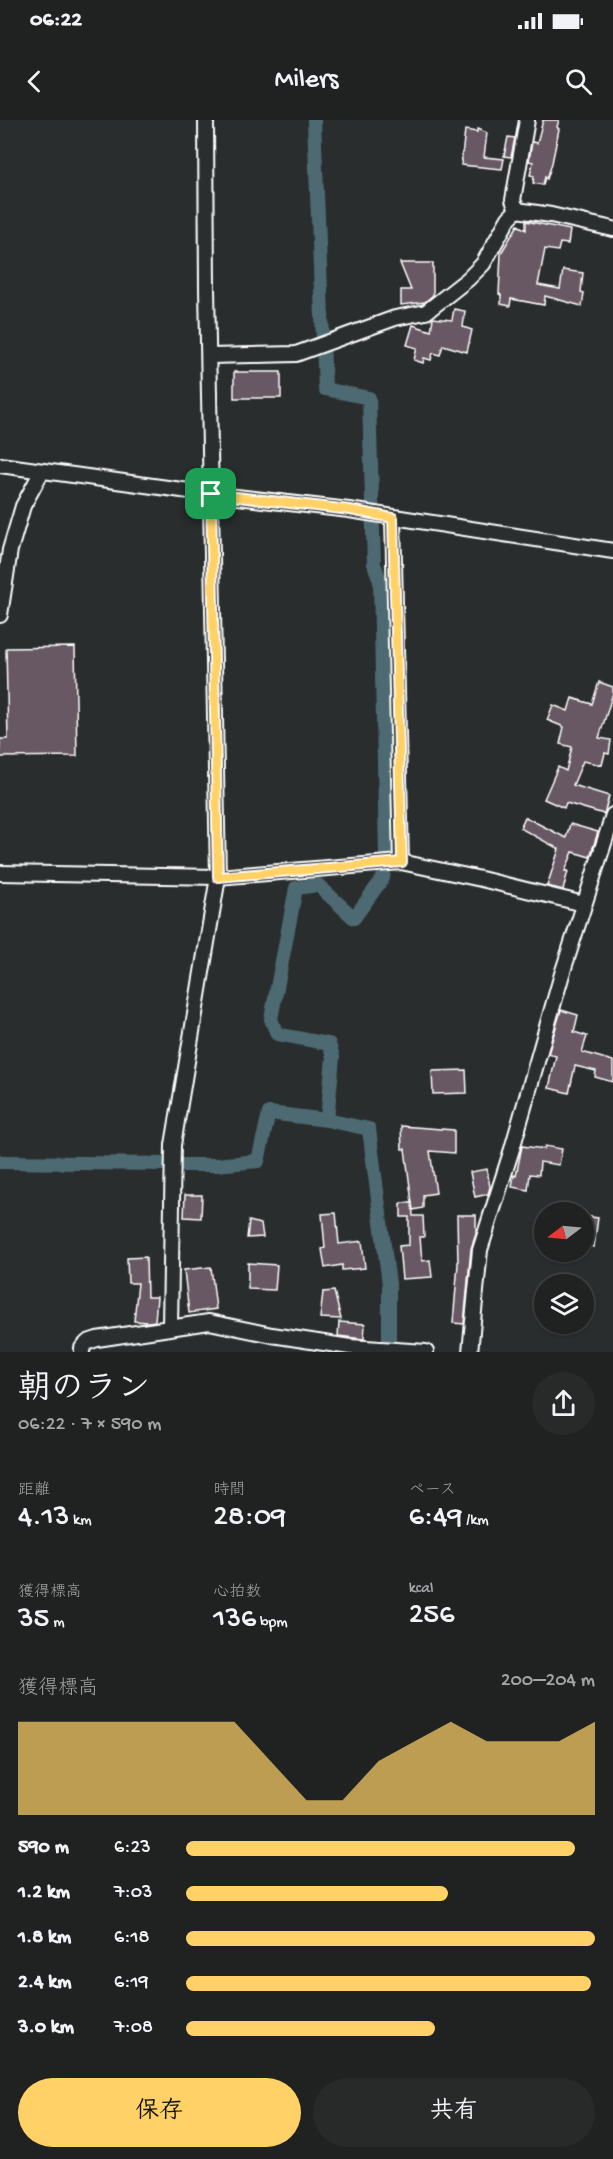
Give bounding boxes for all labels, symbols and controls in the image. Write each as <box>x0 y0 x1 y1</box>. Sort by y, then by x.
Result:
text: 06:22 <box>30 8 82 34</box>
icon: back <box>18 65 51 98</box>
text: Milers <box>275 65 338 97</box>
icon: search <box>562 65 595 98</box>
pin <box>185 468 236 519</box>
icon: arrive <box>194 477 227 510</box>
north arrow <box>534 1202 594 1262</box>
map controls <box>534 1202 594 1334</box>
button: layers <box>534 1274 594 1334</box>
text: 朝のラン <box>18 1372 150 1410</box>
button: share <box>532 1372 595 1435</box>
text: 06:22 · 7 × 590 m <box>18 1414 162 1437</box>
text: 距離 <box>18 1482 50 1501</box>
text: 時間 <box>213 1482 245 1501</box>
text: ペース <box>409 1482 456 1501</box>
text: 4.13 <box>18 1501 69 1536</box>
text: 28:09 <box>213 1501 286 1536</box>
text: 6:49 <box>409 1501 463 1536</box>
text: km <box>69 1512 92 1531</box>
text: /km <box>463 1512 489 1531</box>
text: kcal <box>409 1580 434 1599</box>
text: 獲得標高 <box>18 1584 82 1603</box>
text: 心拍数 <box>213 1584 261 1603</box>
text: 256 <box>409 1599 454 1634</box>
text: 35 <box>18 1603 49 1638</box>
text: 136 <box>213 1603 256 1638</box>
text: m <box>49 1614 65 1633</box>
text: bpm <box>256 1614 288 1633</box>
text: 200–204 m <box>501 1670 595 1693</box>
text: 獲得標高 <box>18 1678 98 1701</box>
text: 590 m <box>18 1837 69 1860</box>
text: 6:23 <box>114 1837 151 1860</box>
text: 1.2 km <box>18 1882 70 1905</box>
text: 7:03 <box>114 1882 152 1905</box>
text: 1.8 km <box>18 1927 71 1950</box>
text: 6:18 <box>114 1927 149 1950</box>
text: 2.4 km <box>18 1972 71 1995</box>
text: 6:19 <box>114 1972 149 1995</box>
text: 3.0 km <box>18 2017 74 2040</box>
text: 7:08 <box>114 2017 153 2040</box>
button: 保存 <box>18 2078 301 2147</box>
button: 共有 <box>313 2078 595 2147</box>

